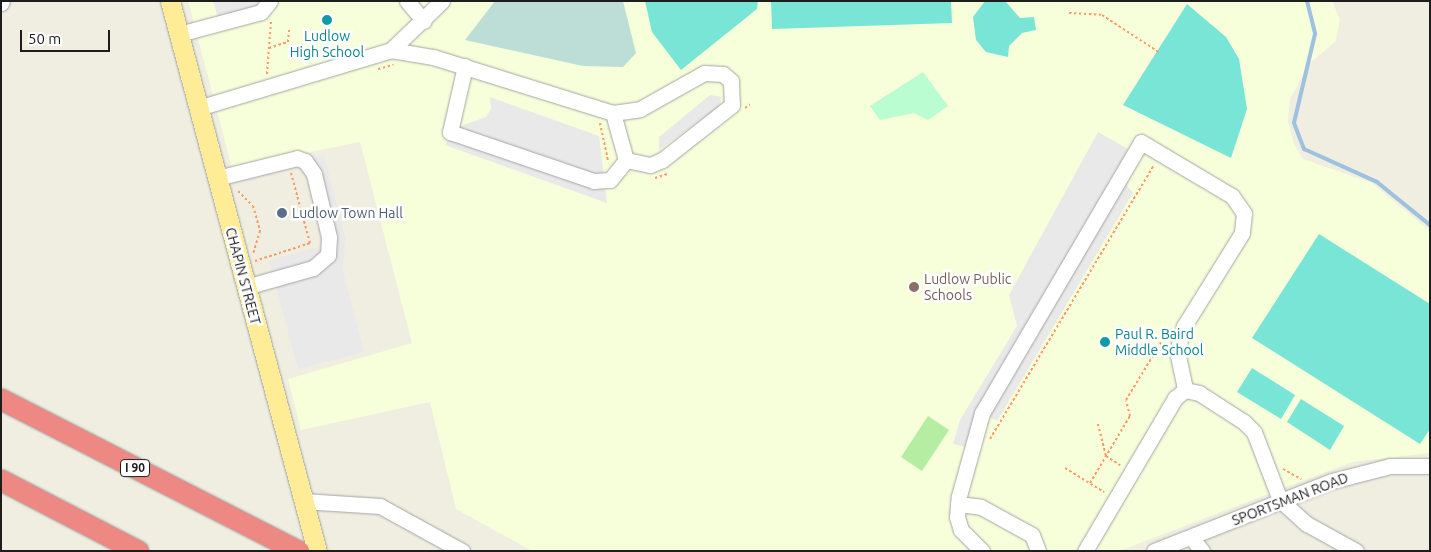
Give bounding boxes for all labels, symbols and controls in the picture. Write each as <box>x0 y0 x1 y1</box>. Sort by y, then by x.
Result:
marker: Ludlow High School <box>321 14 333 26</box>
scale bar <box>22 20 112 52</box>
place label: Ludlow High School <box>290 28 364 60</box>
text: 50 m <box>28 30 61 47</box>
place label: Ludlow Town Hall <box>292 205 403 221</box>
marker: Ludlow Town Hall <box>276 207 288 219</box>
street label: CHAPIN STREET <box>222 226 264 326</box>
place label: Ludlow Public Schools <box>924 271 1011 304</box>
marker: Ludlow Public Schools <box>908 281 920 293</box>
place label: Paul R. Baird Middle School <box>1115 326 1203 358</box>
marker: Paul R. Baird Middle School <box>1099 336 1111 348</box>
road number: I 90 <box>120 458 150 478</box>
street label: SPORTSMAN ROAD <box>1229 469 1351 529</box>

